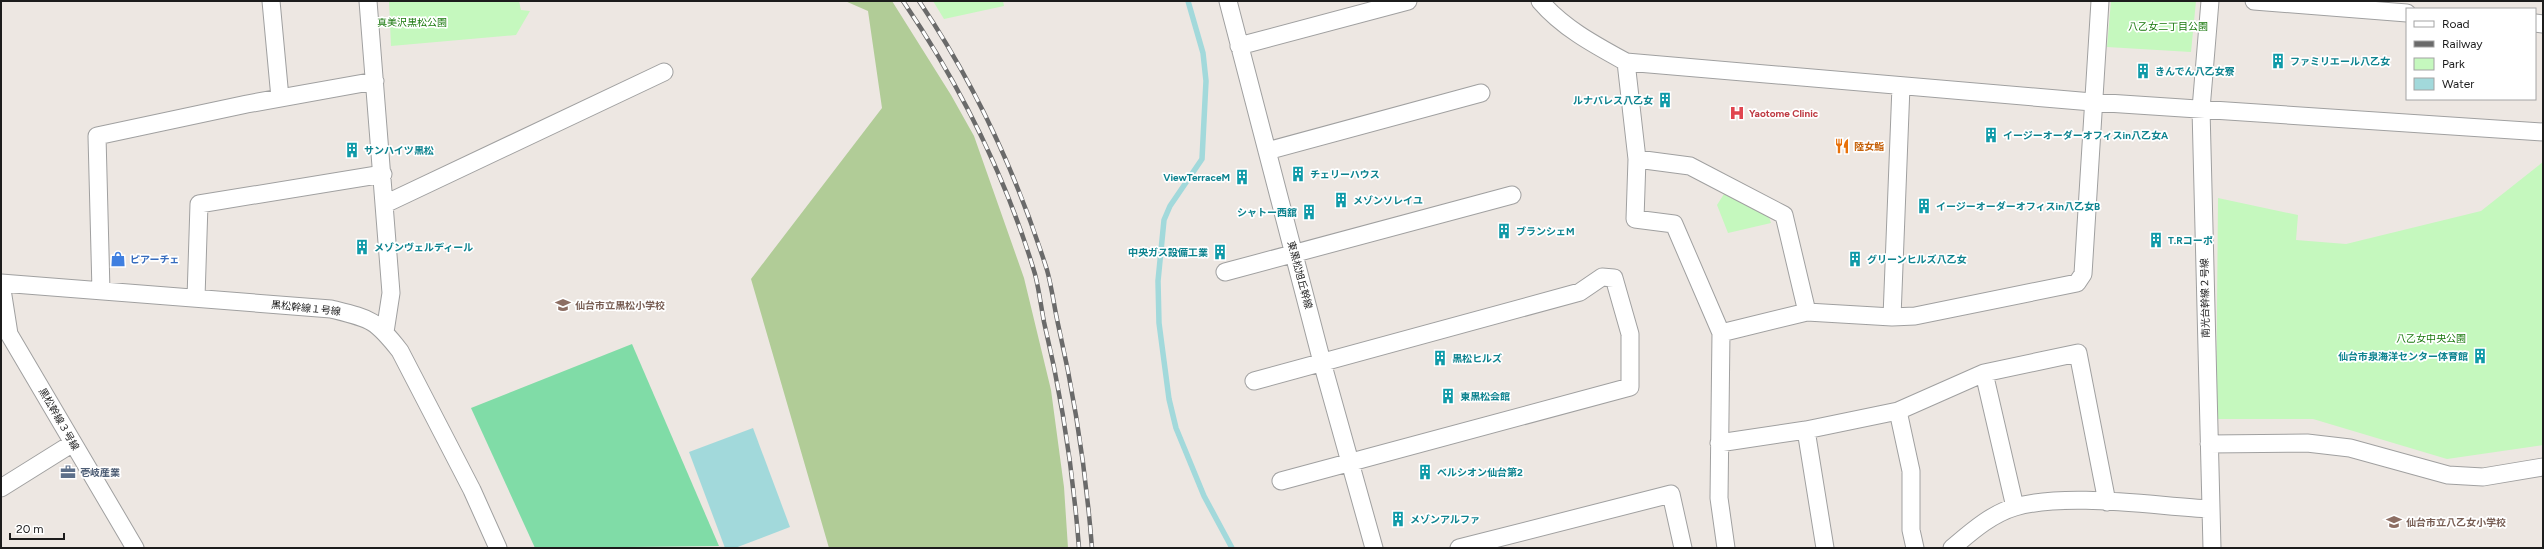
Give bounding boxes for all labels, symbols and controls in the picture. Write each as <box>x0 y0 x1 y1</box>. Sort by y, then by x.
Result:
legend <box>2406 8 2536 100</box>
park label: 真美沢黒松公園 <box>377 16 447 29</box>
text: Road <box>2442 17 2470 31</box>
park label: 八乙女二丁目公園 <box>2128 20 2208 33</box>
text: Railway <box>2442 37 2483 51</box>
building icon: ファミリエール八乙女 <box>2269 52 2287 70</box>
place label: ファミリエール八乙女 <box>2290 55 2390 68</box>
text: Park <box>2442 57 2465 71</box>
building icon: きんでん八乙女寮 <box>2134 62 2152 80</box>
place label: きんでん八乙女寮 <box>2155 65 2235 78</box>
text: Water <box>2442 77 2474 91</box>
building icon: ルナパレス八乙女 <box>1656 91 1674 109</box>
place label: ルナパレス八乙女 <box>1573 94 1653 107</box>
hospital icon: Yaotome Clinic <box>1728 104 1746 122</box>
place label: Yaotome Clinic <box>1749 107 1819 120</box>
building icon: イージーオーダーオフィスin八乙女A <box>1982 126 2000 144</box>
place label: イージーオーダーオフィスin八乙女A <box>2003 129 2169 142</box>
restaurant icon: 陸女鮨 <box>1833 137 1851 155</box>
place label: 陸女鮨 <box>1854 140 1884 153</box>
building icon: サンハイツ黒松 <box>343 141 361 159</box>
place label: サンハイツ黒松 <box>364 144 434 157</box>
building icon: チェリーハウス <box>1289 165 1307 183</box>
building icon: ViewTerraceM <box>1233 168 1251 186</box>
place label: チェリーハウス <box>1310 168 1380 181</box>
place label: ViewTerraceM <box>1163 171 1230 184</box>
building icon: メゾンソレイユ <box>1332 191 1350 209</box>
place label: メゾンソレイユ <box>1353 194 1423 207</box>
building icon: イージーオーダーオフィスin八乙女B <box>1915 197 1933 215</box>
place label: イージーオーダーオフィスin八乙女B <box>1936 200 2100 213</box>
building icon: シャトー西舘 <box>1300 203 1318 221</box>
place label: シャトー西舘 <box>1237 206 1297 219</box>
building icon: ブランシェM <box>1495 222 1513 240</box>
place label: ブランシェM <box>1516 225 1575 238</box>
building icon: T.Rコーポ <box>2147 231 2165 249</box>
place label: T.Rコーポ <box>2168 234 2213 247</box>
building icon: メゾンヴェルディール <box>353 238 371 256</box>
street label: 東黒松旭丘幹線 <box>1285 240 1315 310</box>
place label: メゾンヴェルディール <box>374 241 473 254</box>
building icon: 中央ガス設備工業 <box>1211 243 1229 261</box>
place label: 中央ガス設備工業 <box>1128 246 1208 259</box>
shop icon: ピアーチェ <box>109 250 127 268</box>
building icon: グリーンヒルズ八乙女 <box>1846 250 1864 268</box>
place label: ピアーチェ <box>130 253 179 266</box>
place label: グリーンヒルズ八乙女 <box>1867 253 1967 266</box>
street label: 南光台幹線２号線 <box>2198 258 2212 338</box>
school or university icon: 仙台市立黒松小学校 <box>554 296 572 314</box>
street label: 黒松幹線１号線 <box>271 298 341 318</box>
place label: 仙台市立黒松小学校 <box>575 299 665 312</box>
park label: 八乙女中央公園 <box>2396 332 2466 345</box>
building icon: 仙台市泉海洋センター体育館 <box>2471 347 2489 365</box>
building icon: 黒松ヒルズ <box>1431 349 1449 367</box>
place label: 仙台市泉海洋センター体育館 <box>2338 350 2468 363</box>
place label: 黒松ヒルズ <box>1452 352 1502 365</box>
street label: 黒松幹線３号線 <box>36 385 82 453</box>
building icon: 東黒松会館 <box>1439 387 1457 405</box>
place label: 東黒松会館 <box>1460 390 1510 403</box>
office icon: 壱岐産業 <box>59 463 77 481</box>
building icon: ベルシオン仙台第2 <box>1416 463 1434 481</box>
place label: 壱岐産業 <box>80 466 120 479</box>
place label: ベルシオン仙台第2 <box>1437 466 1523 479</box>
building icon: メゾンアルファ <box>1389 510 1407 528</box>
place label: メゾンアルファ <box>1410 513 1480 526</box>
school or university icon: 仙台市立八乙女小学校 <box>2385 513 2403 531</box>
scale bar <box>10 515 64 541</box>
place label: 仙台市立八乙女小学校 <box>2406 516 2506 529</box>
text: 20 m <box>16 522 44 536</box>

